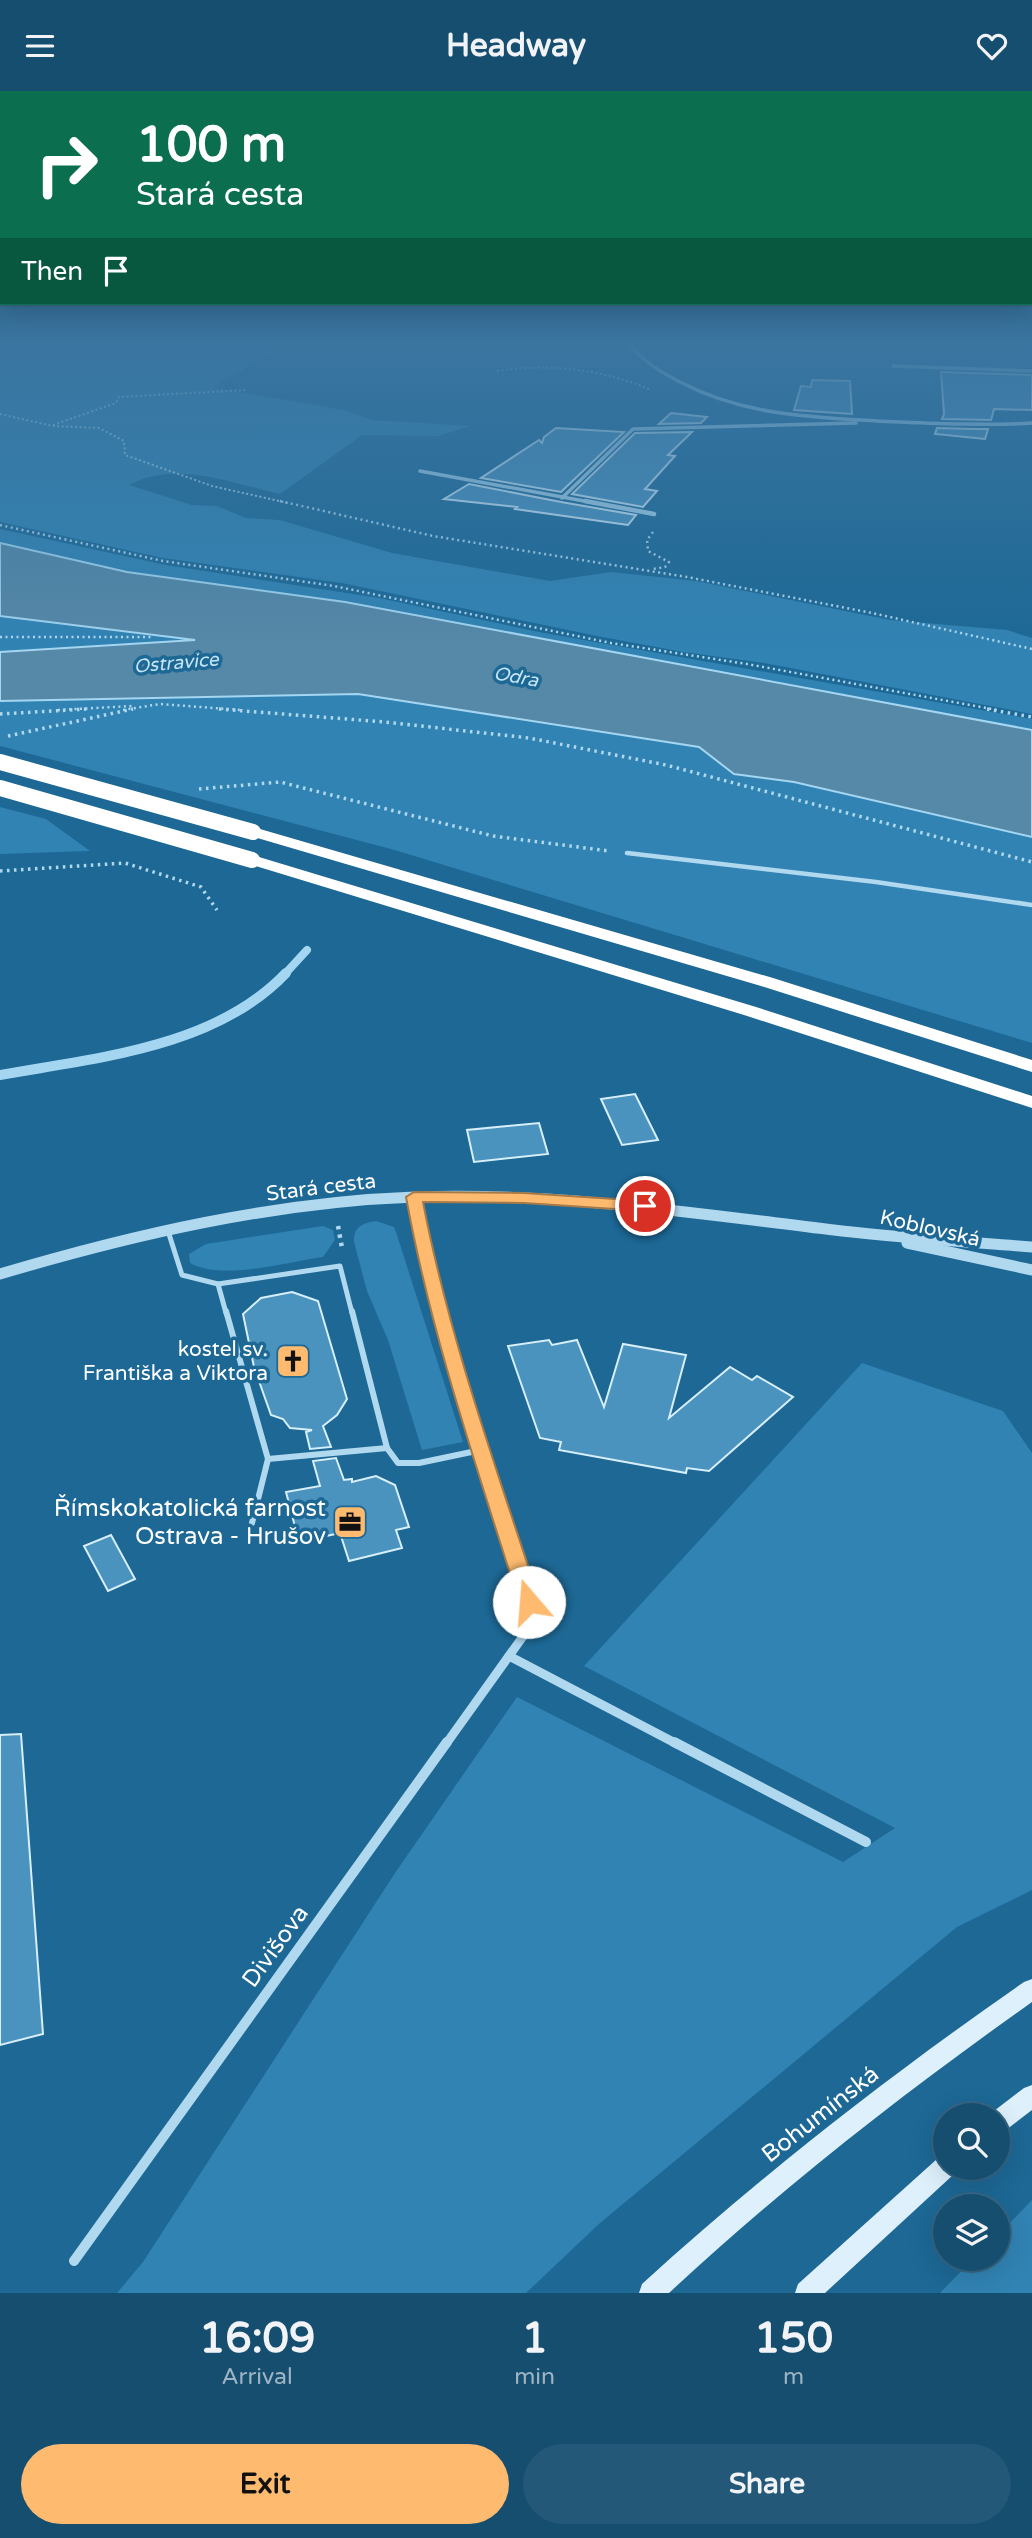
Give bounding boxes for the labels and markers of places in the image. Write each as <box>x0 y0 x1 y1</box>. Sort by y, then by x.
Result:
pin <box>615 1176 675 1236</box>
place label: kostel sv. Františka a Viktora <box>83 1337 268 1386</box>
church icon: kostel sv. Františka a Viktora <box>274 1342 312 1380</box>
place label: Římskokatolická farnost Ostrava - Hrušov <box>54 1494 326 1551</box>
office icon: Římskokatolická farnost Ostrava - Hrušov <box>331 1503 369 1541</box>

